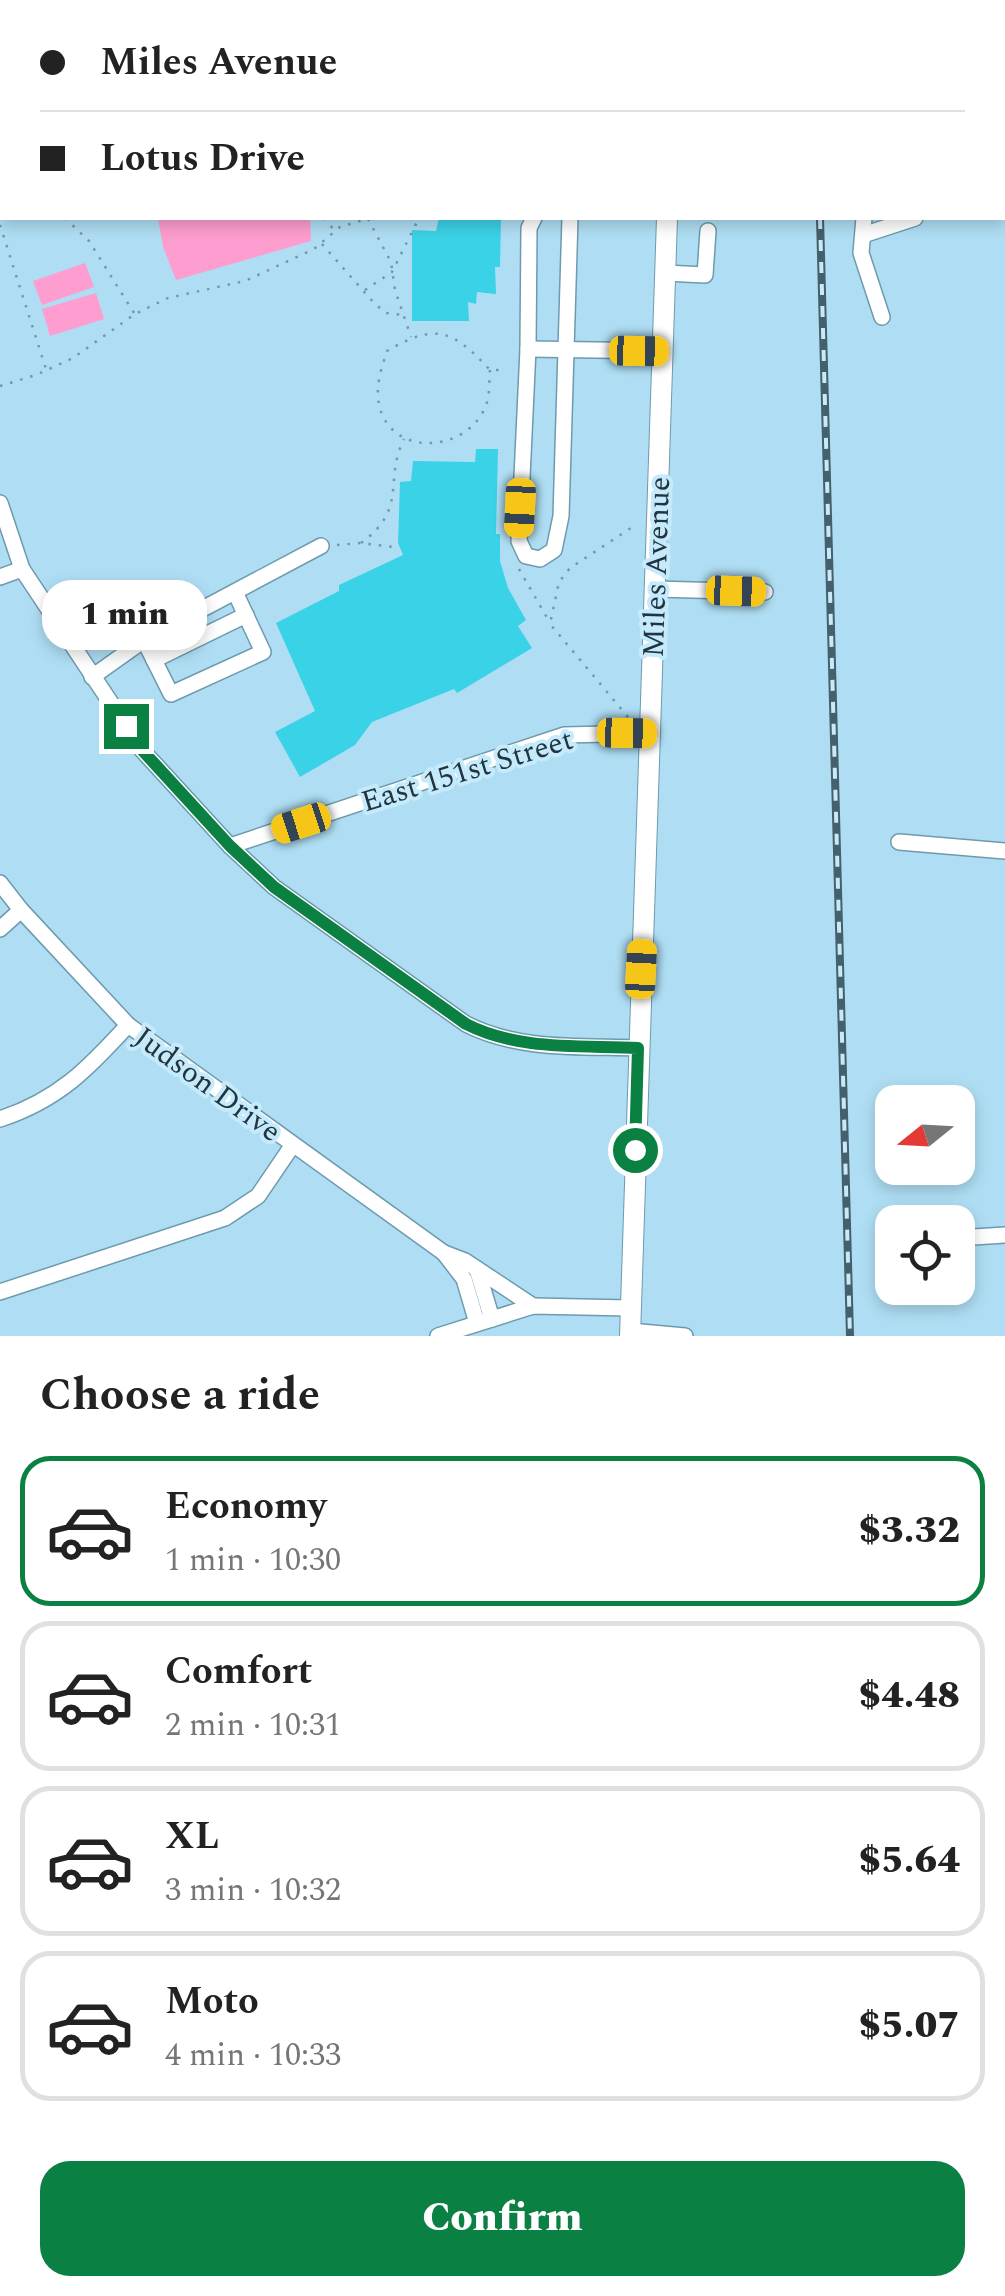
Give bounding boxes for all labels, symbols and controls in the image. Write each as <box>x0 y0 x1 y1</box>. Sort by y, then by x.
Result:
text: Miles Avenue <box>100 34 337 92</box>
text: Lotus Drive <box>100 130 305 188</box>
car <box>609 335 669 367</box>
street label: Miles Avenue <box>631 476 683 658</box>
car <box>503 477 537 539</box>
car <box>705 575 767 607</box>
callout: 1 min <box>44 581 208 651</box>
text: 1 min <box>80 590 169 639</box>
route end <box>104 704 149 749</box>
street label: East 151st Street <box>356 717 579 825</box>
car <box>597 717 657 749</box>
car <box>268 799 334 847</box>
car <box>624 938 658 1000</box>
street label: Judson Drive <box>124 1015 291 1154</box>
north arrow <box>875 1085 975 1185</box>
map controls <box>875 1085 975 1305</box>
route start <box>613 1128 658 1173</box>
button: locate <box>875 1205 975 1305</box>
text: Choose a ride <box>40 1361 320 1430</box>
text: Economy <box>165 1478 326 1536</box>
icon: car <box>45 1486 135 1576</box>
text: $3.32 <box>858 1502 960 1560</box>
text: 1 min · 10:30 <box>165 1536 341 1585</box>
text: Comfort <box>165 1643 312 1701</box>
icon: car <box>45 1651 135 1741</box>
text: $4.48 <box>858 1667 960 1725</box>
text: 2 min · 10:31 <box>165 1701 341 1750</box>
text: XL <box>165 1808 219 1866</box>
icon: car <box>45 1816 135 1906</box>
text: $5.64 <box>858 1832 960 1890</box>
text: 3 min · 10:32 <box>165 1866 341 1915</box>
text: Moto <box>165 1973 259 2031</box>
icon: car <box>45 1981 135 2071</box>
text: $5.07 <box>858 1997 960 2055</box>
text: 4 min · 10:33 <box>165 2031 341 2080</box>
button: Confirm <box>40 2161 965 2276</box>

